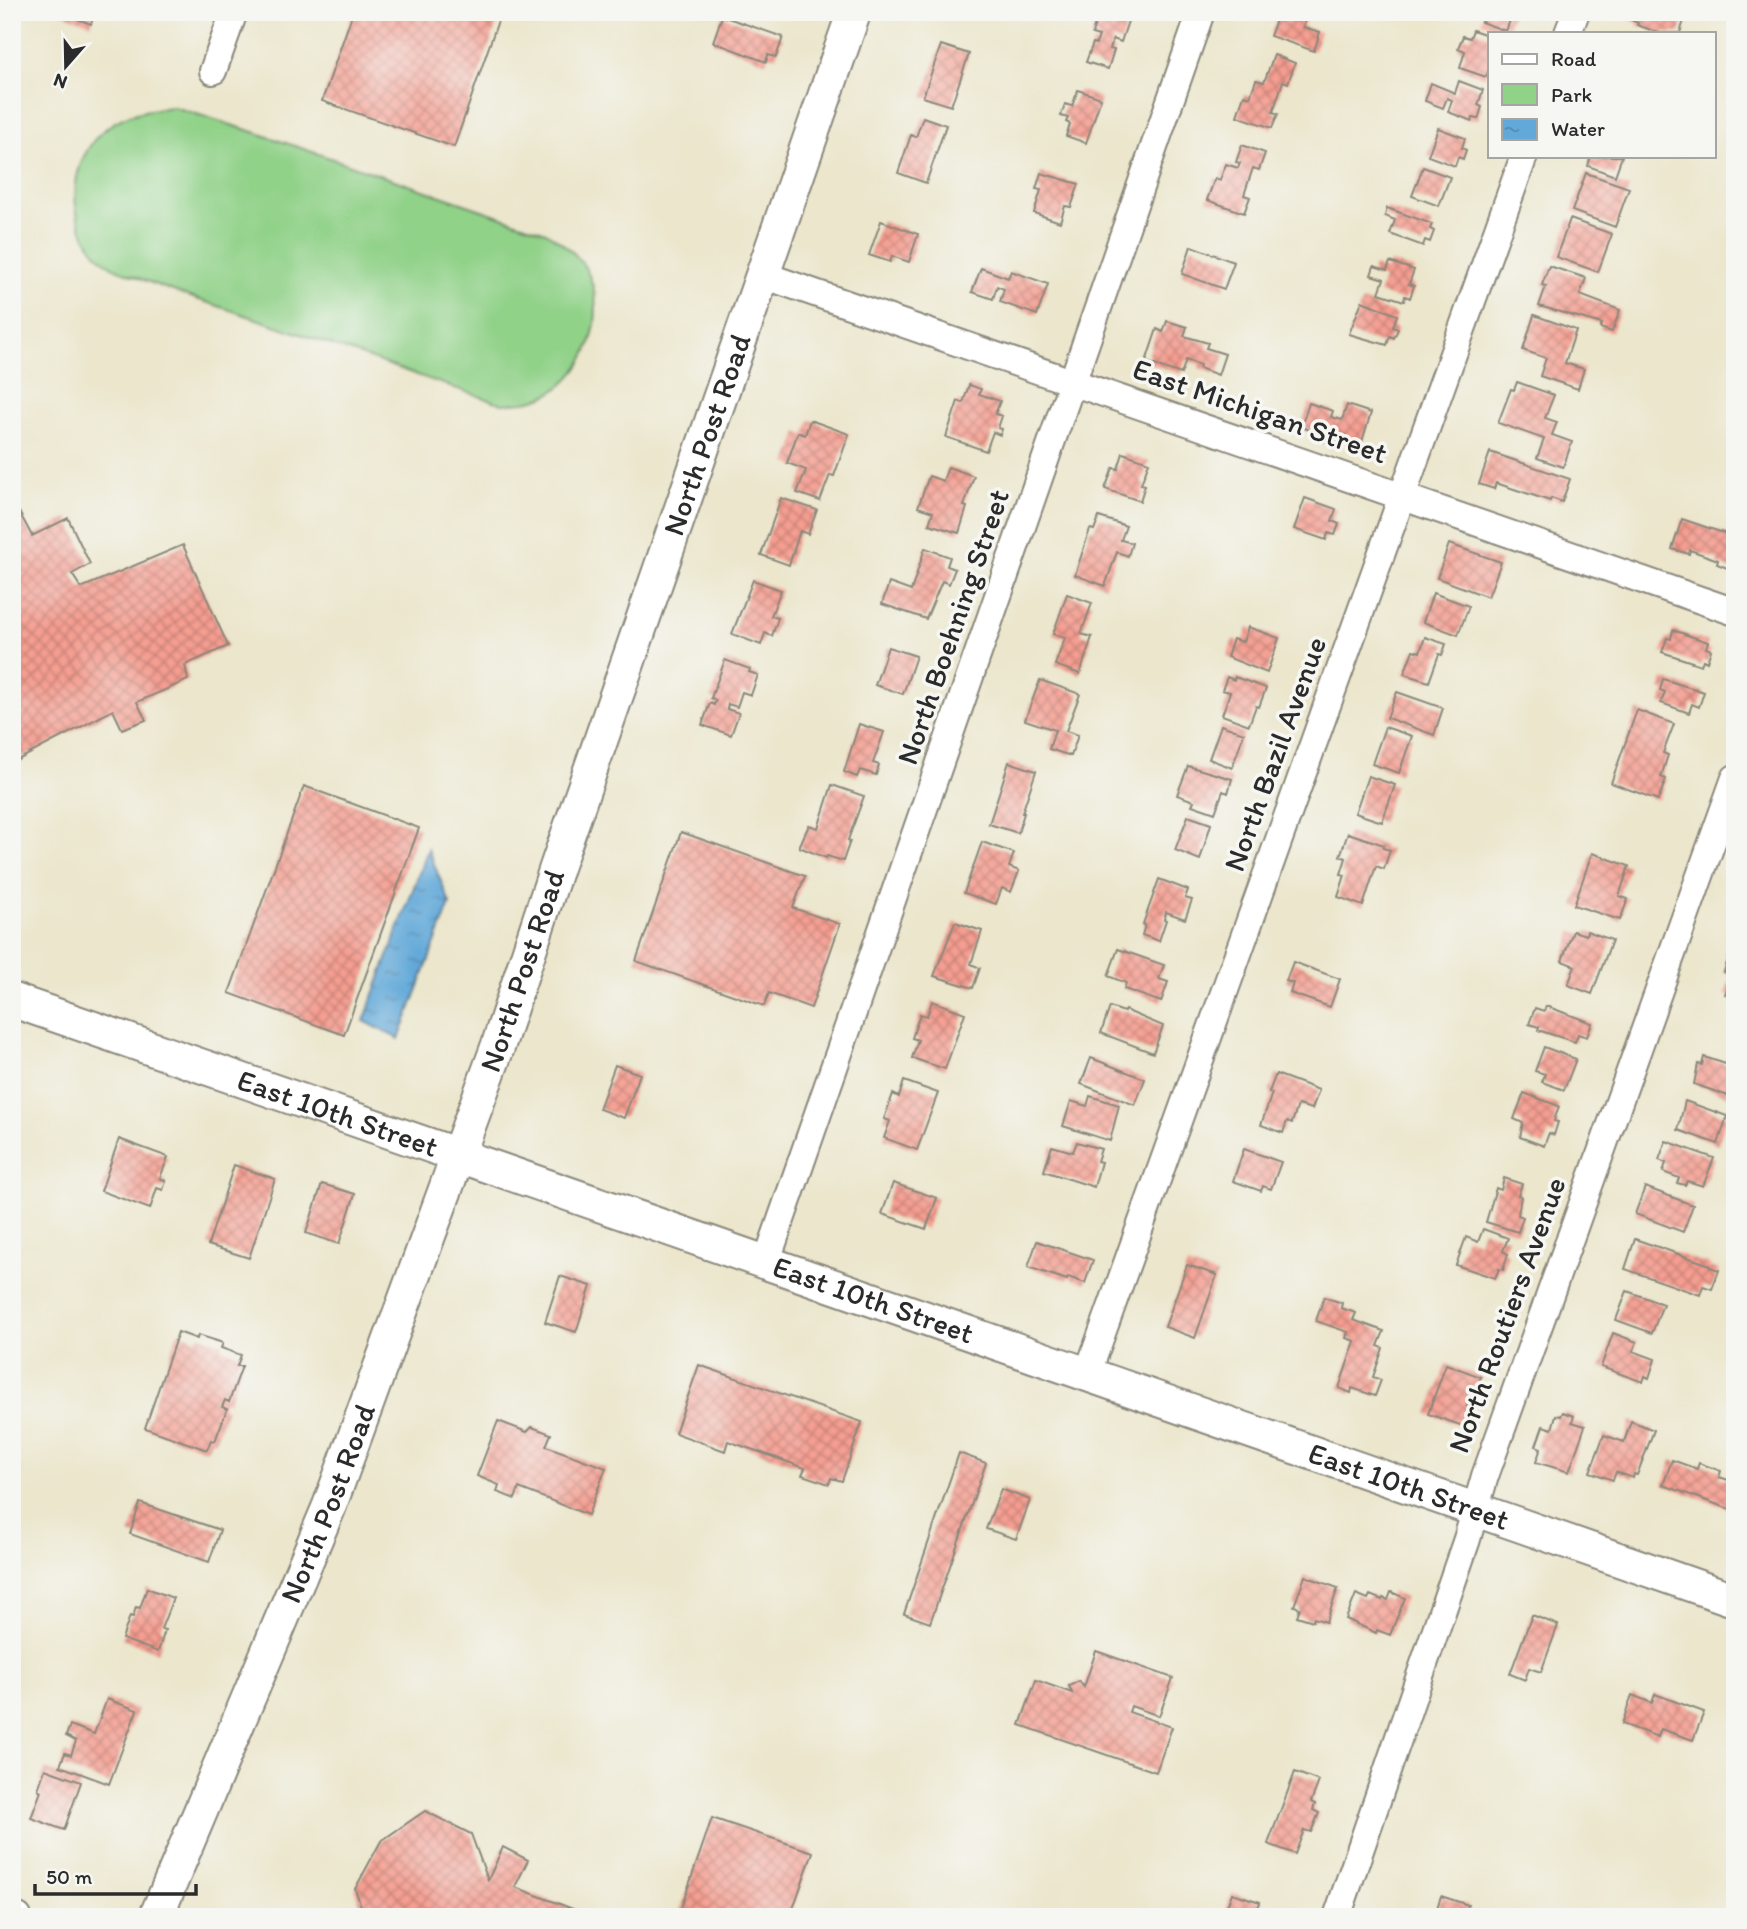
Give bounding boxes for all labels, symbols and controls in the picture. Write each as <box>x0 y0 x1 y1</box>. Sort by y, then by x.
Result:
north arrow <box>32 32 102 102</box>
legend <box>1488 32 1716 158</box>
text: Road <box>1551 46 1597 71</box>
text: N <box>50 69 70 95</box>
text: Park <box>1551 82 1593 107</box>
text: Water <box>1551 116 1605 141</box>
street label: North Post Road <box>654 329 759 540</box>
street label: East Michigan Street <box>1128 350 1392 471</box>
street label: North Boehning Street <box>888 484 1017 769</box>
street label: North Bazil Avenue <box>1215 631 1334 876</box>
street label: North Post Road <box>471 865 573 1077</box>
street label: East 10th Street <box>233 1061 443 1165</box>
street label: North Routiers Avenue <box>1439 1172 1574 1458</box>
street label: East 10th Street <box>768 1247 979 1351</box>
street label: North Post Road <box>272 1399 383 1608</box>
street label: East 10th Street <box>1304 1434 1514 1538</box>
scale bar <box>35 1852 196 1896</box>
text: 50 m <box>46 1864 93 1889</box>

